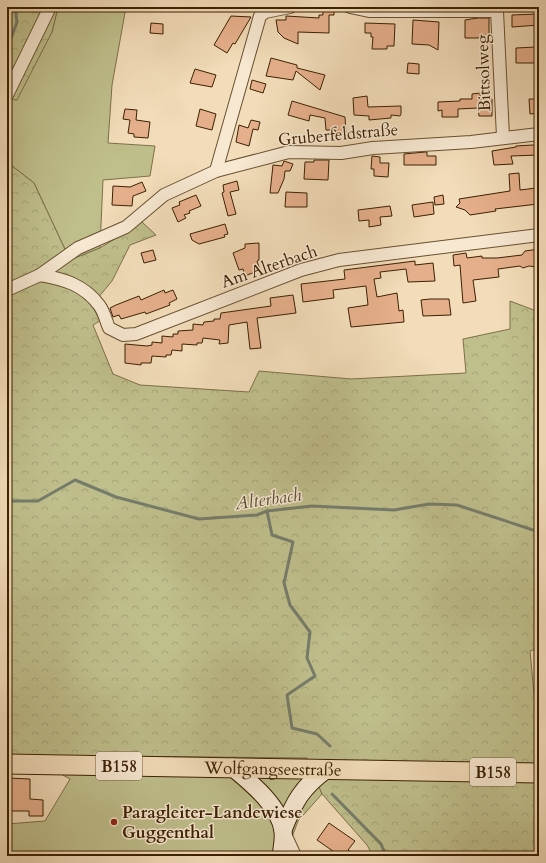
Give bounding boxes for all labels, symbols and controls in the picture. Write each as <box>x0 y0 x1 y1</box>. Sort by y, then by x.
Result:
street label: Bittsolweg <box>471 34 496 112</box>
street label: Gruberfeldstraße <box>277 118 399 151</box>
street label: Am Alterbach <box>218 239 321 294</box>
water label: Alterbach <box>232 482 303 517</box>
road number: B158 <box>96 752 142 780</box>
street label: Wolfgangseestraße <box>203 756 342 782</box>
road number: B158 <box>470 758 516 786</box>
place label: Paragleiter-Landewiese Guggenthal <box>122 801 303 844</box>
marker: Paragleiter-Landewiese Guggenthal <box>109 817 119 827</box>

